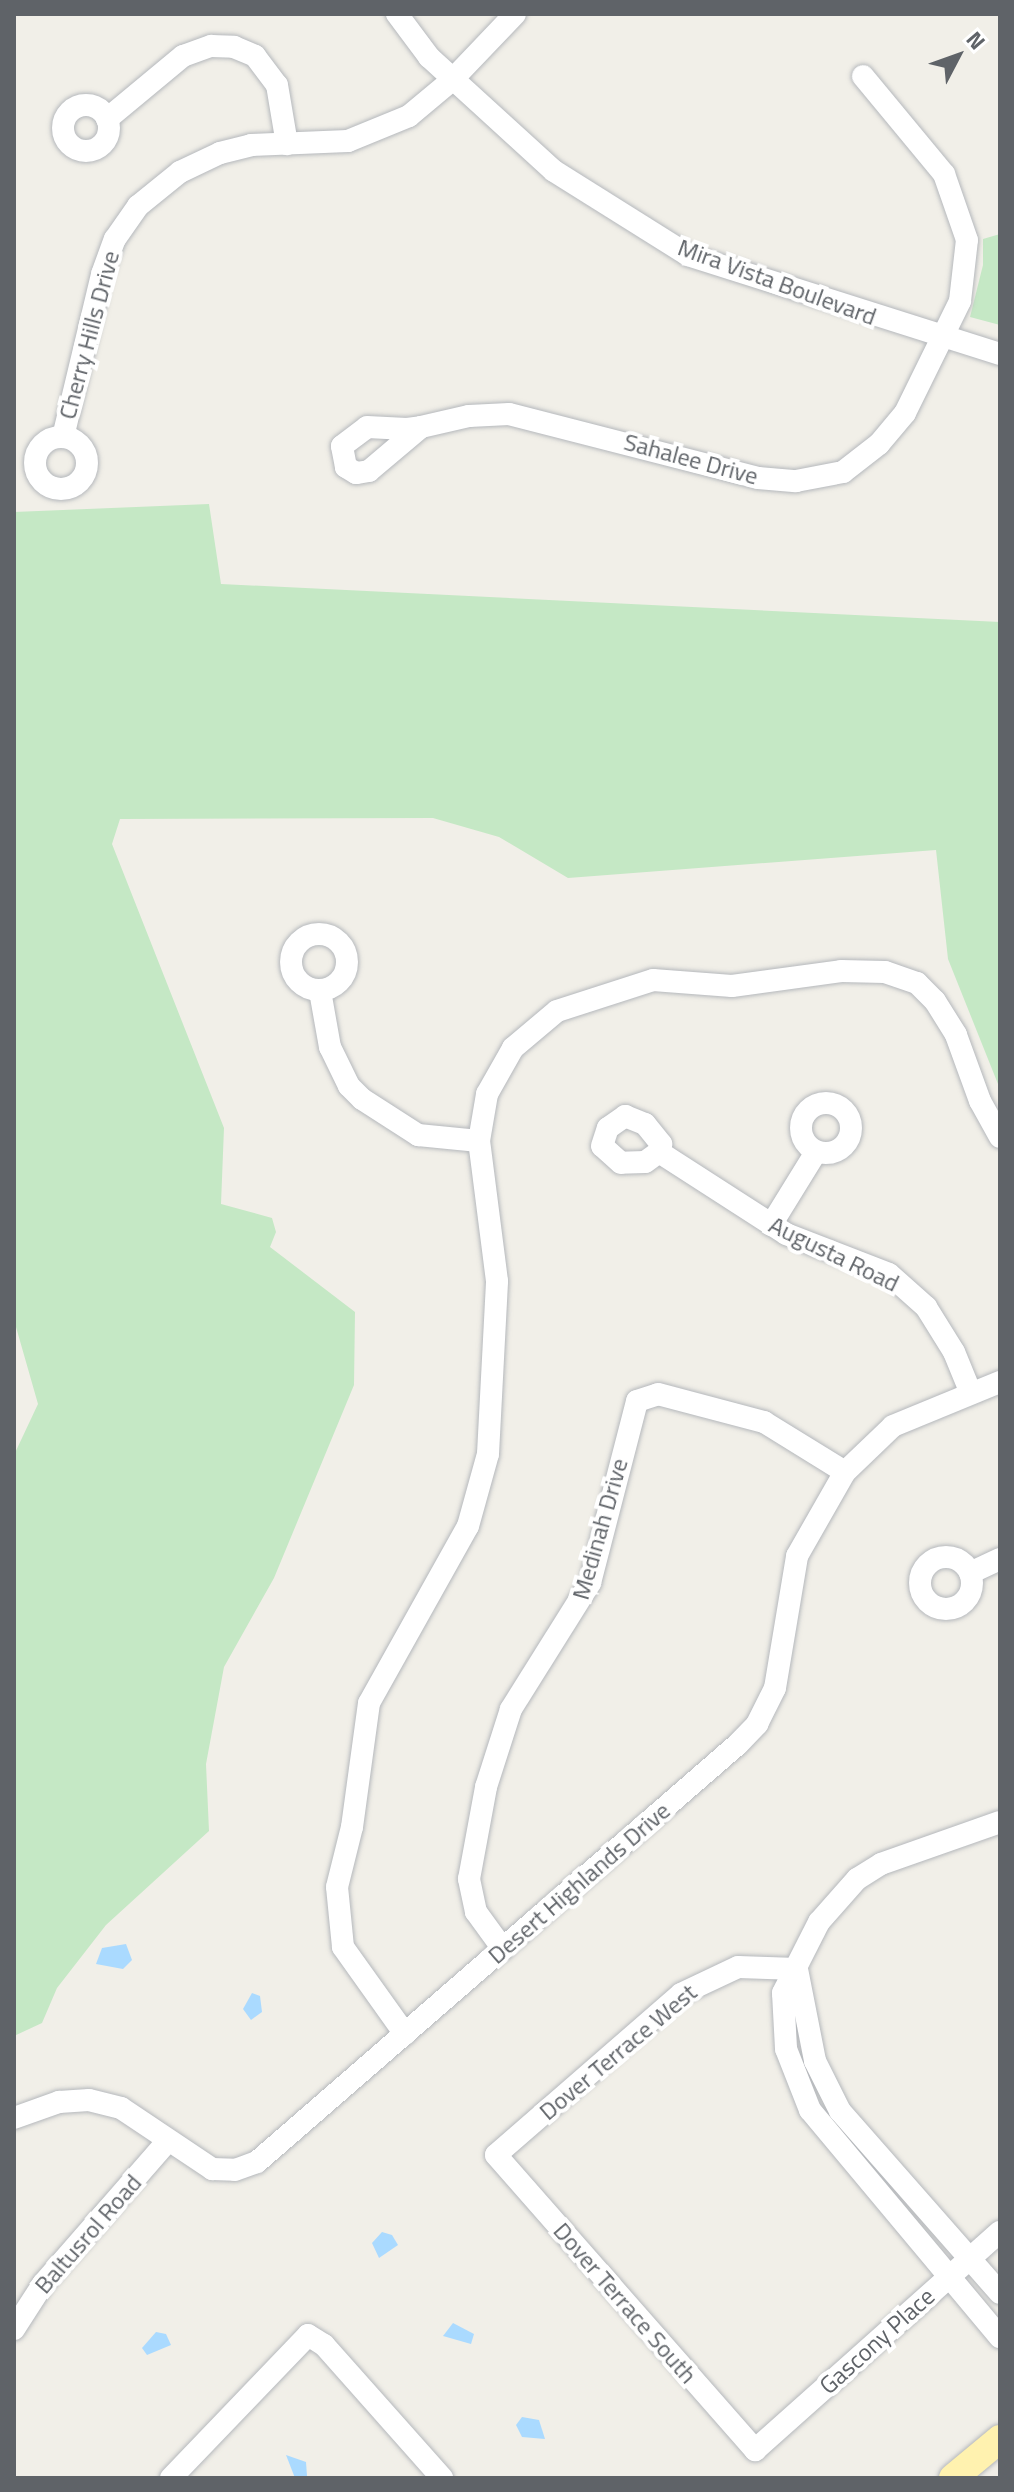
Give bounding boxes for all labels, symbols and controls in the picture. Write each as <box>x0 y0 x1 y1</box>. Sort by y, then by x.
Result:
north arrow <box>918 16 998 96</box>
text: N <box>958 23 994 57</box>
street label: Mira Vista Boulevard <box>674 233 880 331</box>
street label: Cherry Hills Drive <box>53 248 125 422</box>
street label: Sahalee Drive <box>621 427 761 491</box>
street label: Augusta Road <box>764 1210 904 1298</box>
street label: Medinah Drive <box>566 1455 634 1603</box>
street label: Desert Highlands Drive <box>482 1796 676 1970</box>
street label: Dover Terrace West <box>534 1978 702 2126</box>
street label: Baltusrol Road <box>29 2169 147 2299</box>
street label: Dover Terrace South <box>547 2217 703 2389</box>
street label: Gascony Place <box>814 2282 940 2400</box>

